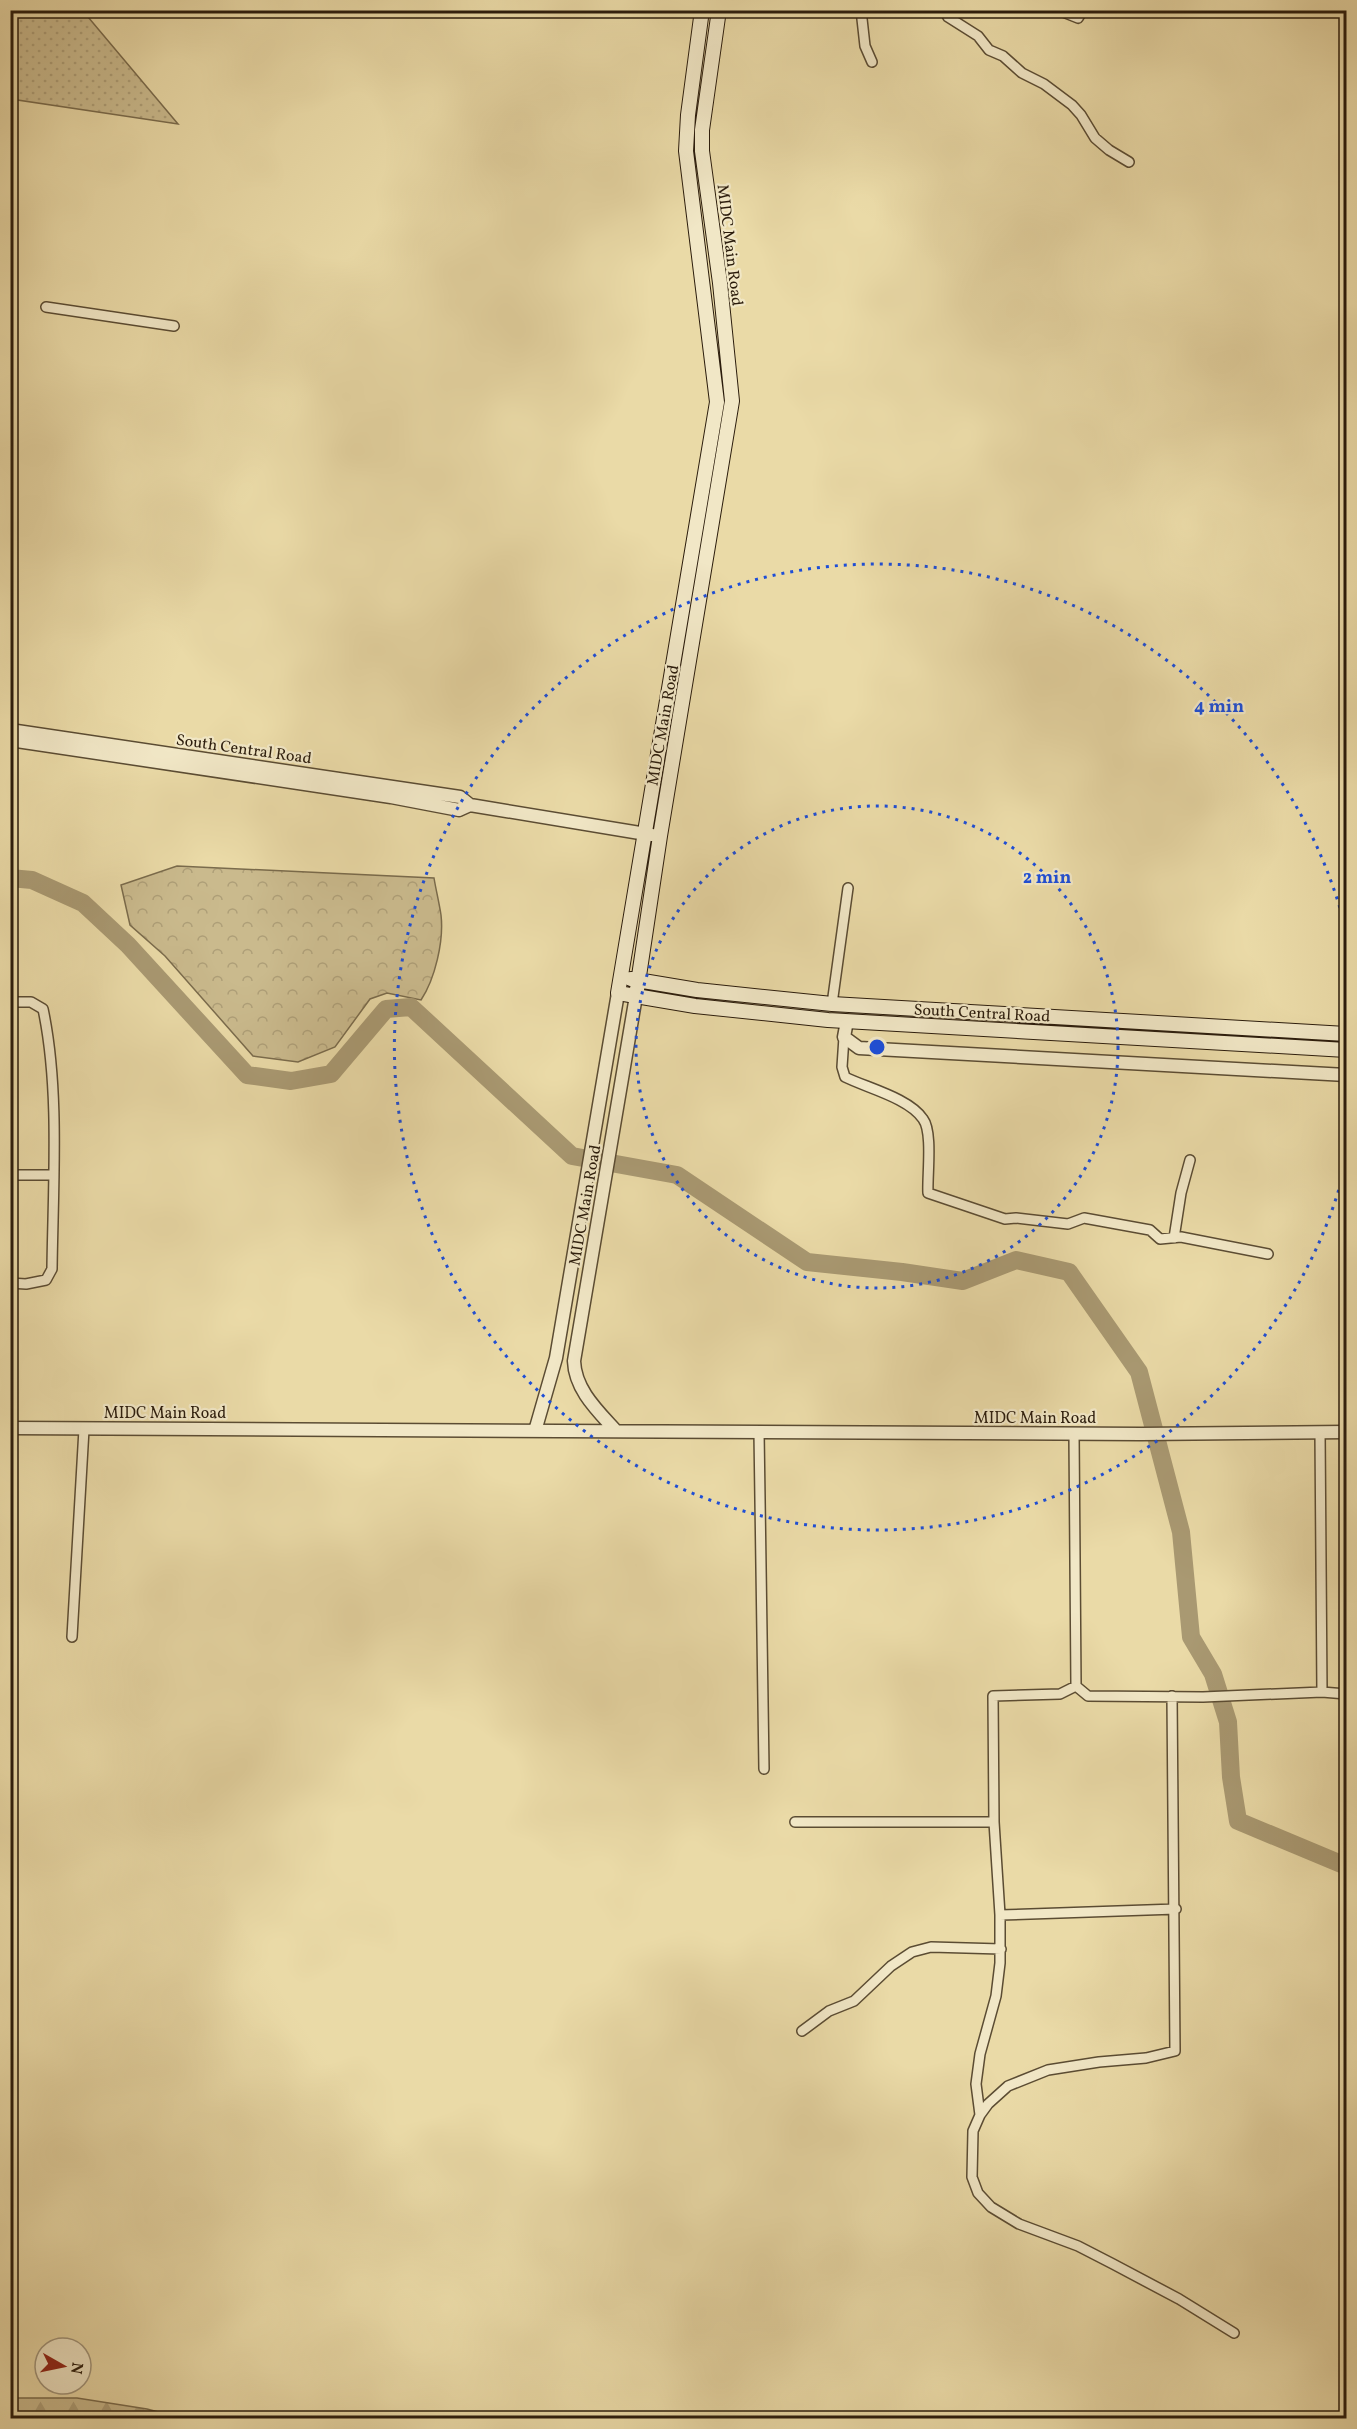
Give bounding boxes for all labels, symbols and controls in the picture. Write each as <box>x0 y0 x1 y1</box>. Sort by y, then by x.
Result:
street label: MIDC Main Road <box>711 183 747 307</box>
street label: MIDC Main Road <box>643 663 685 788</box>
text: 4 min <box>1194 695 1244 720</box>
street label: South Central Road <box>174 730 313 770</box>
text: 2 min <box>1023 866 1071 891</box>
street label: South Central Road <box>913 999 1051 1029</box>
centre of rings <box>867 1037 887 1057</box>
street label: MIDC Main Road <box>565 1143 607 1268</box>
street label: MIDC Main Road <box>104 1403 226 1425</box>
street label: MIDC Main Road <box>974 1408 1096 1430</box>
north arrow <box>33 2336 93 2396</box>
text: N <box>64 2361 88 2376</box>

